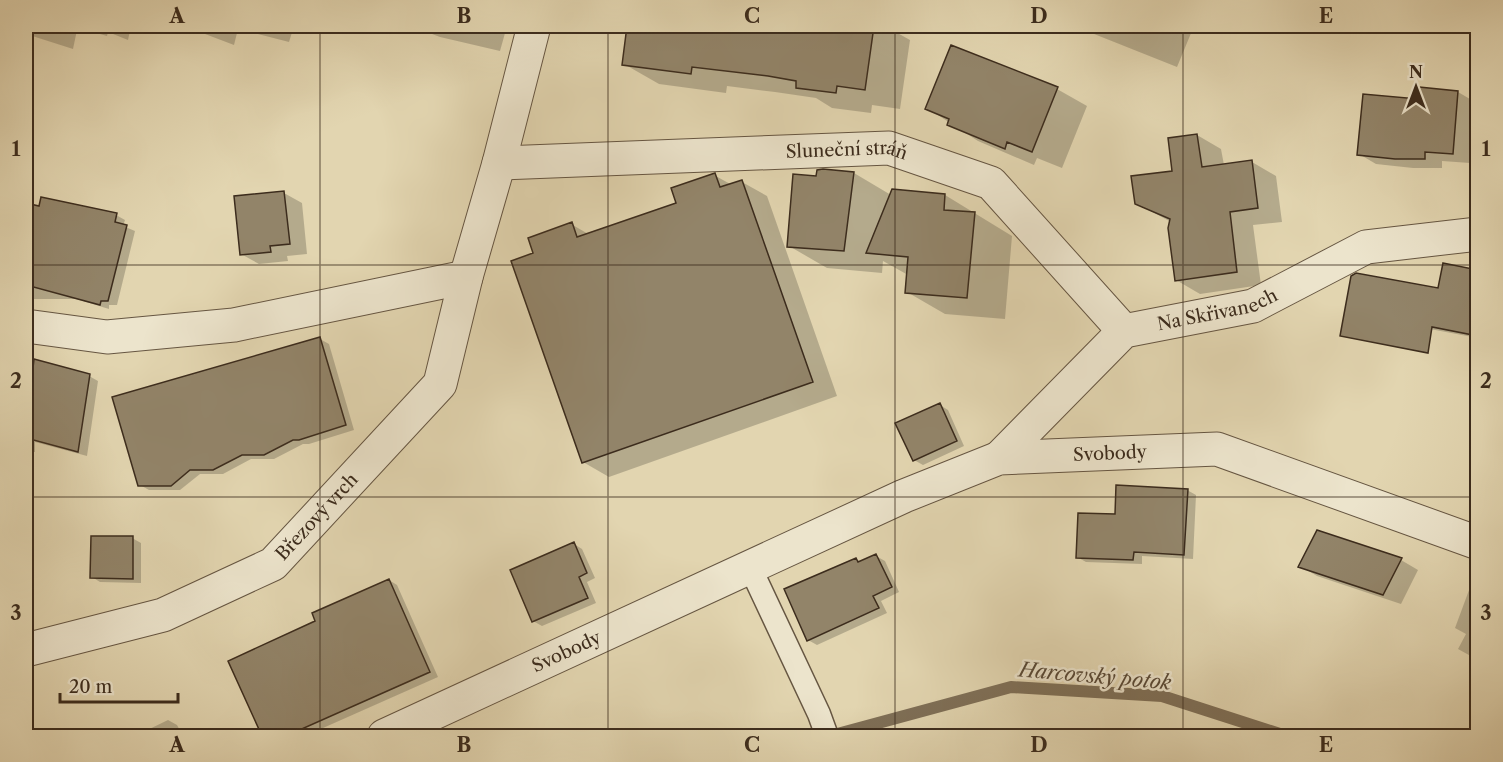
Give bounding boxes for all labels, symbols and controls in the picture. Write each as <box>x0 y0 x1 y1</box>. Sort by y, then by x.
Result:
text: A <box>168 4 185 28</box>
text: B <box>457 4 472 28</box>
text: C <box>744 4 760 28</box>
text: D <box>1030 4 1048 28</box>
text: E <box>1319 4 1333 28</box>
north arrow <box>1386 57 1446 117</box>
text: N <box>1409 62 1423 82</box>
text: 1 <box>12 137 21 161</box>
street label: Sluneční stráň <box>785 137 910 164</box>
text: 1 <box>1482 137 1491 161</box>
street label: Na Skřivanech <box>1155 284 1281 335</box>
text: 2 <box>10 369 22 393</box>
text: 2 <box>1480 369 1492 393</box>
street label: Svobody <box>1073 441 1148 466</box>
street label: Březový vrch <box>271 469 363 565</box>
text: 3 <box>10 601 22 625</box>
text: 3 <box>1480 601 1492 625</box>
street label: Svobody <box>528 626 605 677</box>
water label: Harcovský potok <box>1016 657 1173 695</box>
scale bar <box>60 666 178 704</box>
text: 20 m <box>69 676 113 698</box>
text: A <box>168 733 185 757</box>
text: B <box>457 733 472 757</box>
text: C <box>744 733 760 757</box>
text: D <box>1030 733 1048 757</box>
text: E <box>1319 733 1333 757</box>

